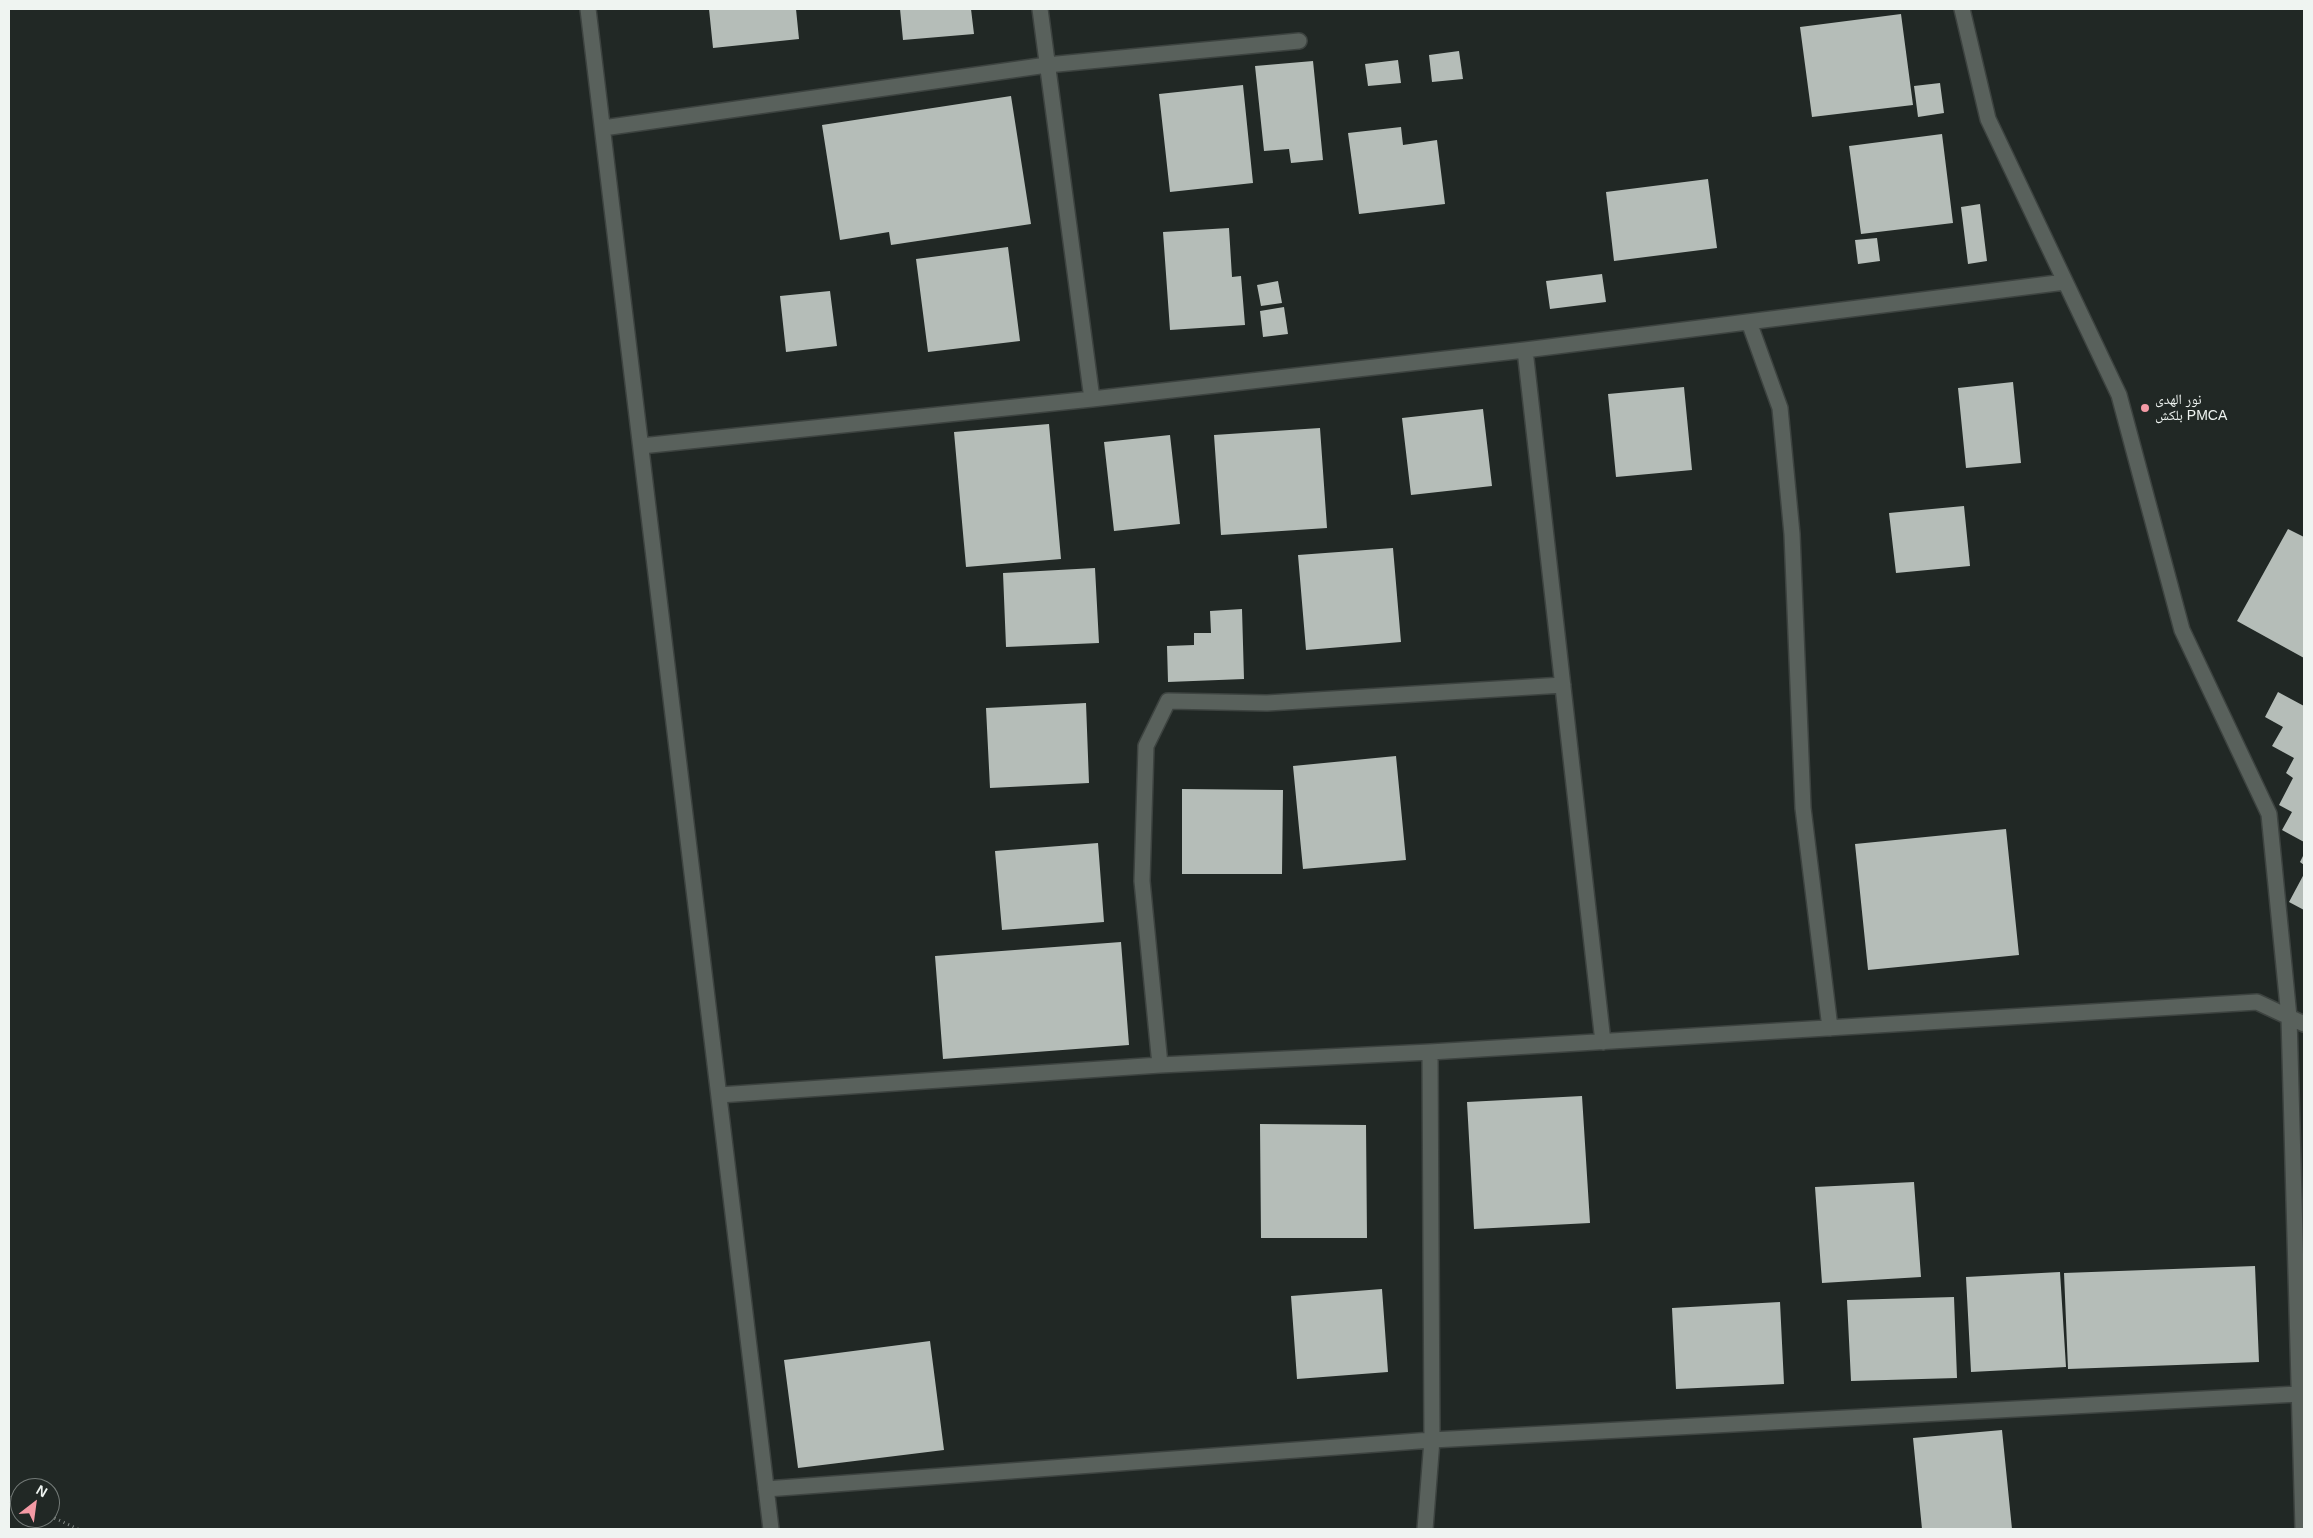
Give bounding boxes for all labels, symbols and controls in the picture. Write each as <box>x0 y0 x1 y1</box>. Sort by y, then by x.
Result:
place label: نور الهدى بلكش PMCA <box>2155 392 2227 424</box>
marker: نور الهدى بلكش PMCA <box>2139 402 2151 414</box>
north arrow <box>10 1478 60 1528</box>
text: N <box>34 1481 50 1500</box>

